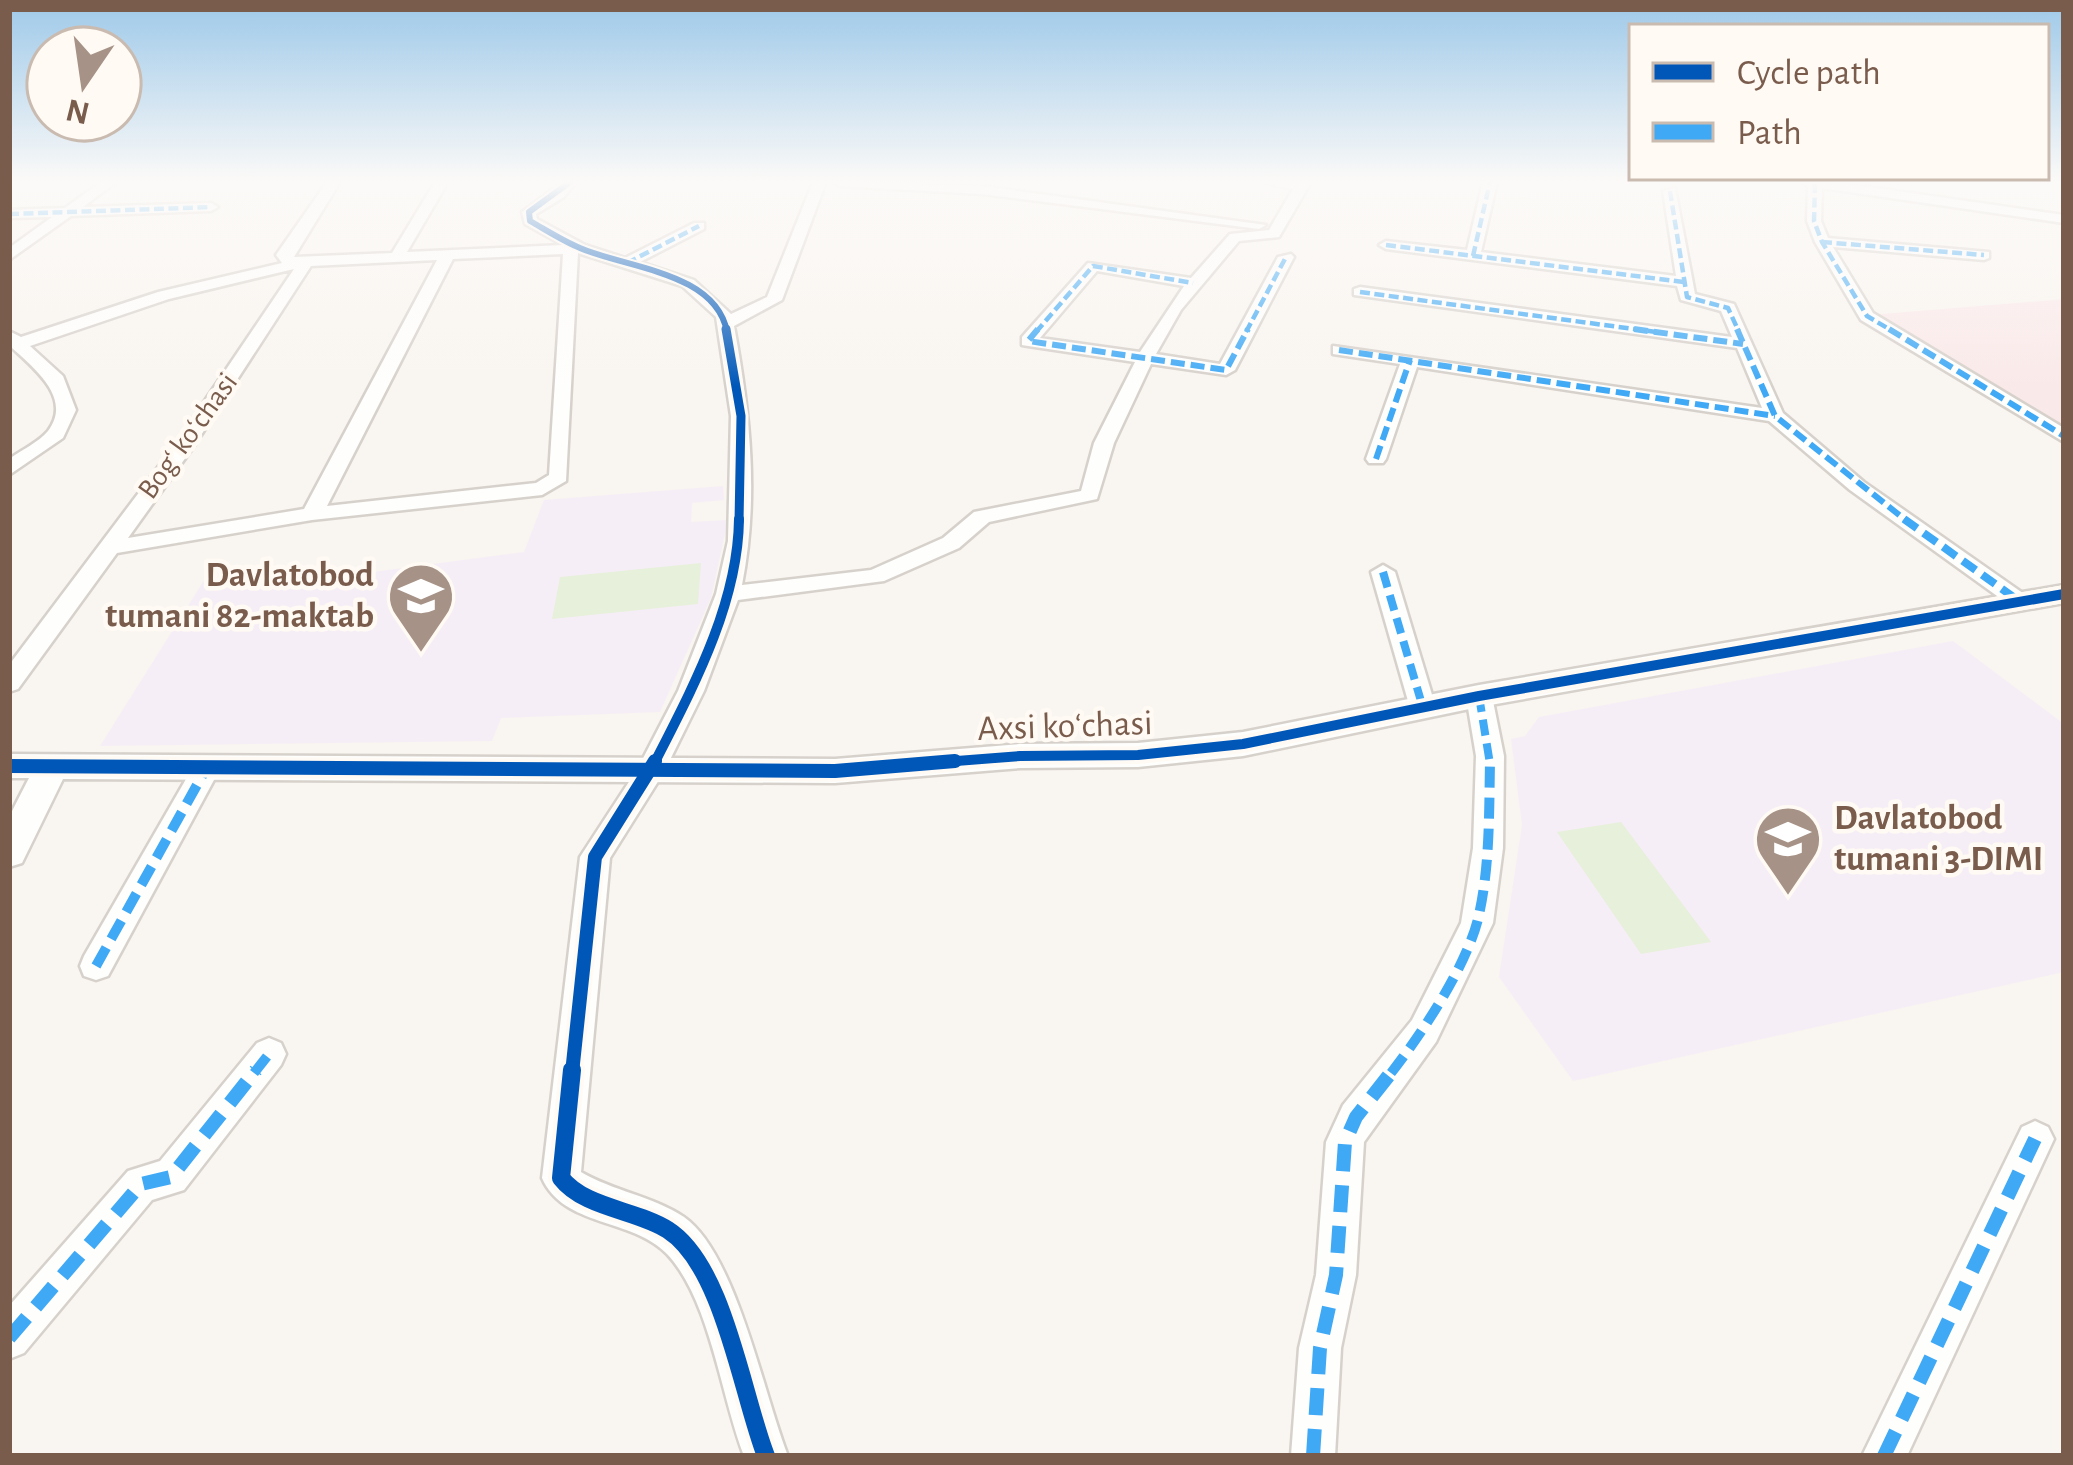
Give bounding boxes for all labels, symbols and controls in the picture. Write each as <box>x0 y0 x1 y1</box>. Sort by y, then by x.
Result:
north arrow <box>24 24 144 144</box>
legend <box>1629 24 2049 180</box>
text: Cycle path <box>1737 55 1881 91</box>
text: N <box>63 92 93 129</box>
text: Path <box>1737 115 1802 151</box>
street label: Bogʻ koʻchasi <box>133 368 243 504</box>
place label: Davlatobod tumani 82-maktab <box>105 557 374 634</box>
school or university icon: Davlatobod tumani 82-maktab <box>386 561 456 655</box>
street label: Axsi koʻchasi <box>977 705 1153 747</box>
place label: Davlatobod tumani 3-DIMI <box>1834 800 2043 877</box>
school or university icon: Davlatobod tumani 3-DIMI <box>1753 804 1823 898</box>

